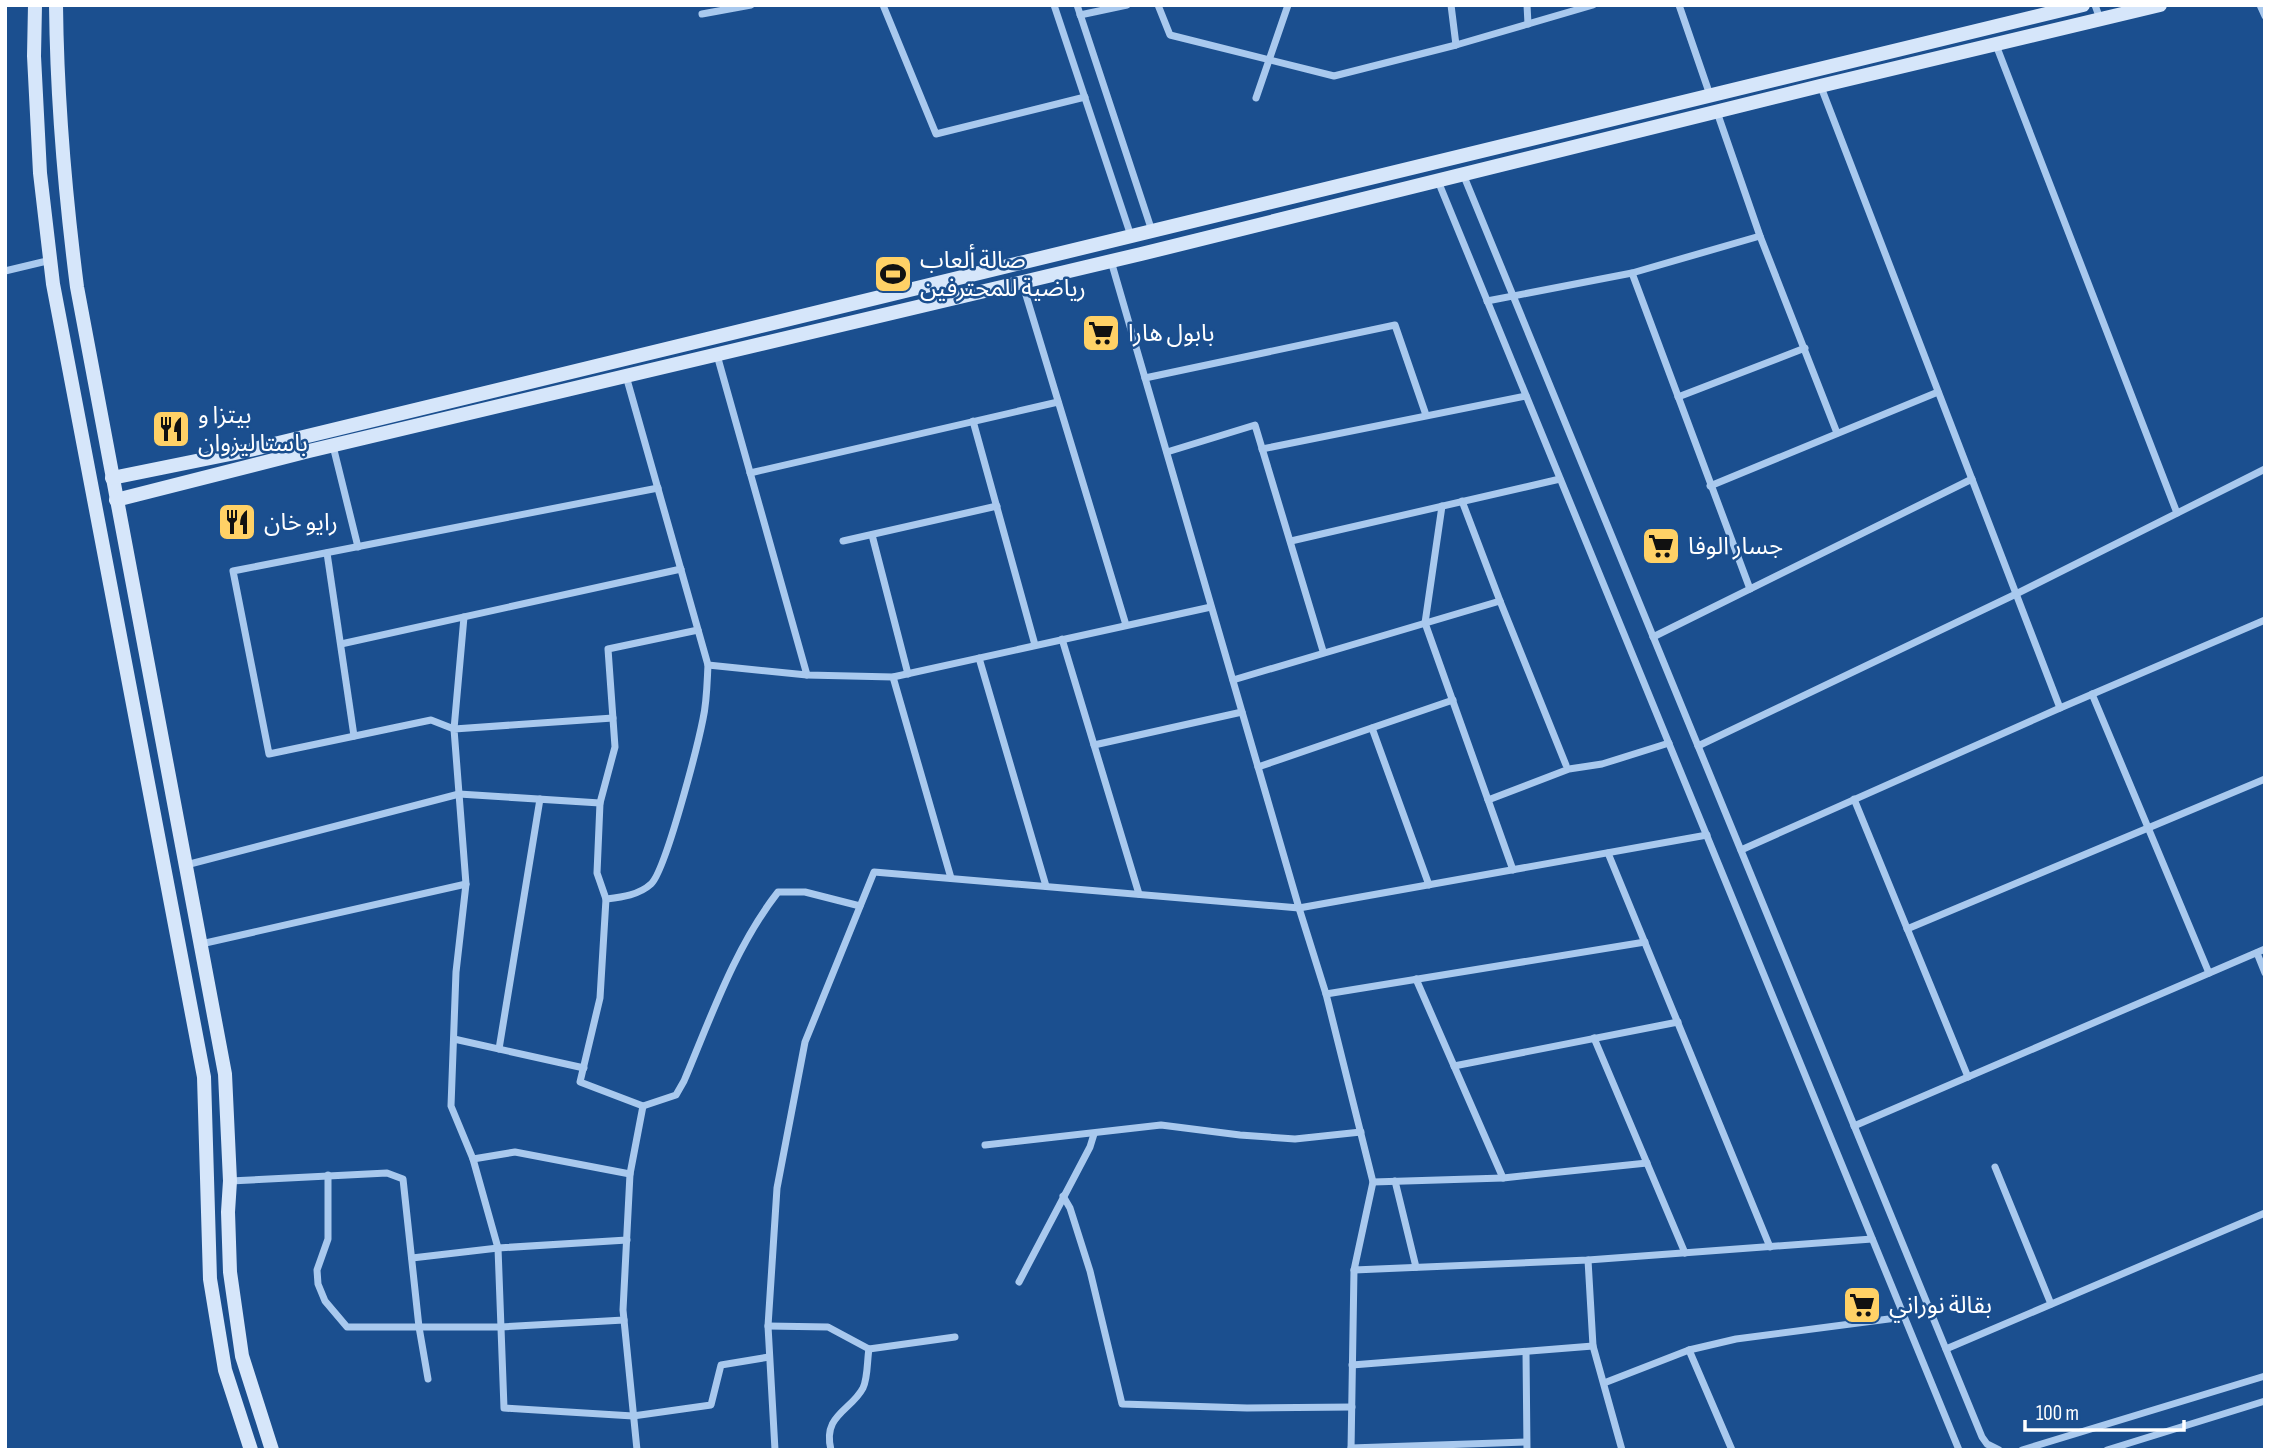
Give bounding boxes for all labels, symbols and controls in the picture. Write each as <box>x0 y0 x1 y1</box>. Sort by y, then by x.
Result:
place label: صالة ألعاب رياضية للمحترفين <box>920 243 1086 303</box>
sports icon: صالة ألعاب رياضية للمحترفين <box>872 253 914 295</box>
supermarket icon: بابول هارا <box>1080 312 1122 354</box>
place label: بابول هارا <box>1128 319 1214 348</box>
place label: بيتزا و باستا ليزوان <box>198 401 308 458</box>
restaurant icon: بيتزا و باستا ليزوان <box>150 408 192 450</box>
restaurant icon: رايو خان <box>216 501 258 543</box>
place label: رايو خان <box>264 508 338 537</box>
supermarket icon: جسار الوفا <box>1640 525 1682 567</box>
place label: جسار الوفا <box>1688 532 1783 561</box>
supermarket icon: بقالة نوراني <box>1841 1284 1883 1326</box>
place label: بقالة نوراني <box>1889 1291 1992 1323</box>
scale bar <box>2025 1388 2184 1432</box>
text: 100 m <box>2036 1401 2079 1426</box>

